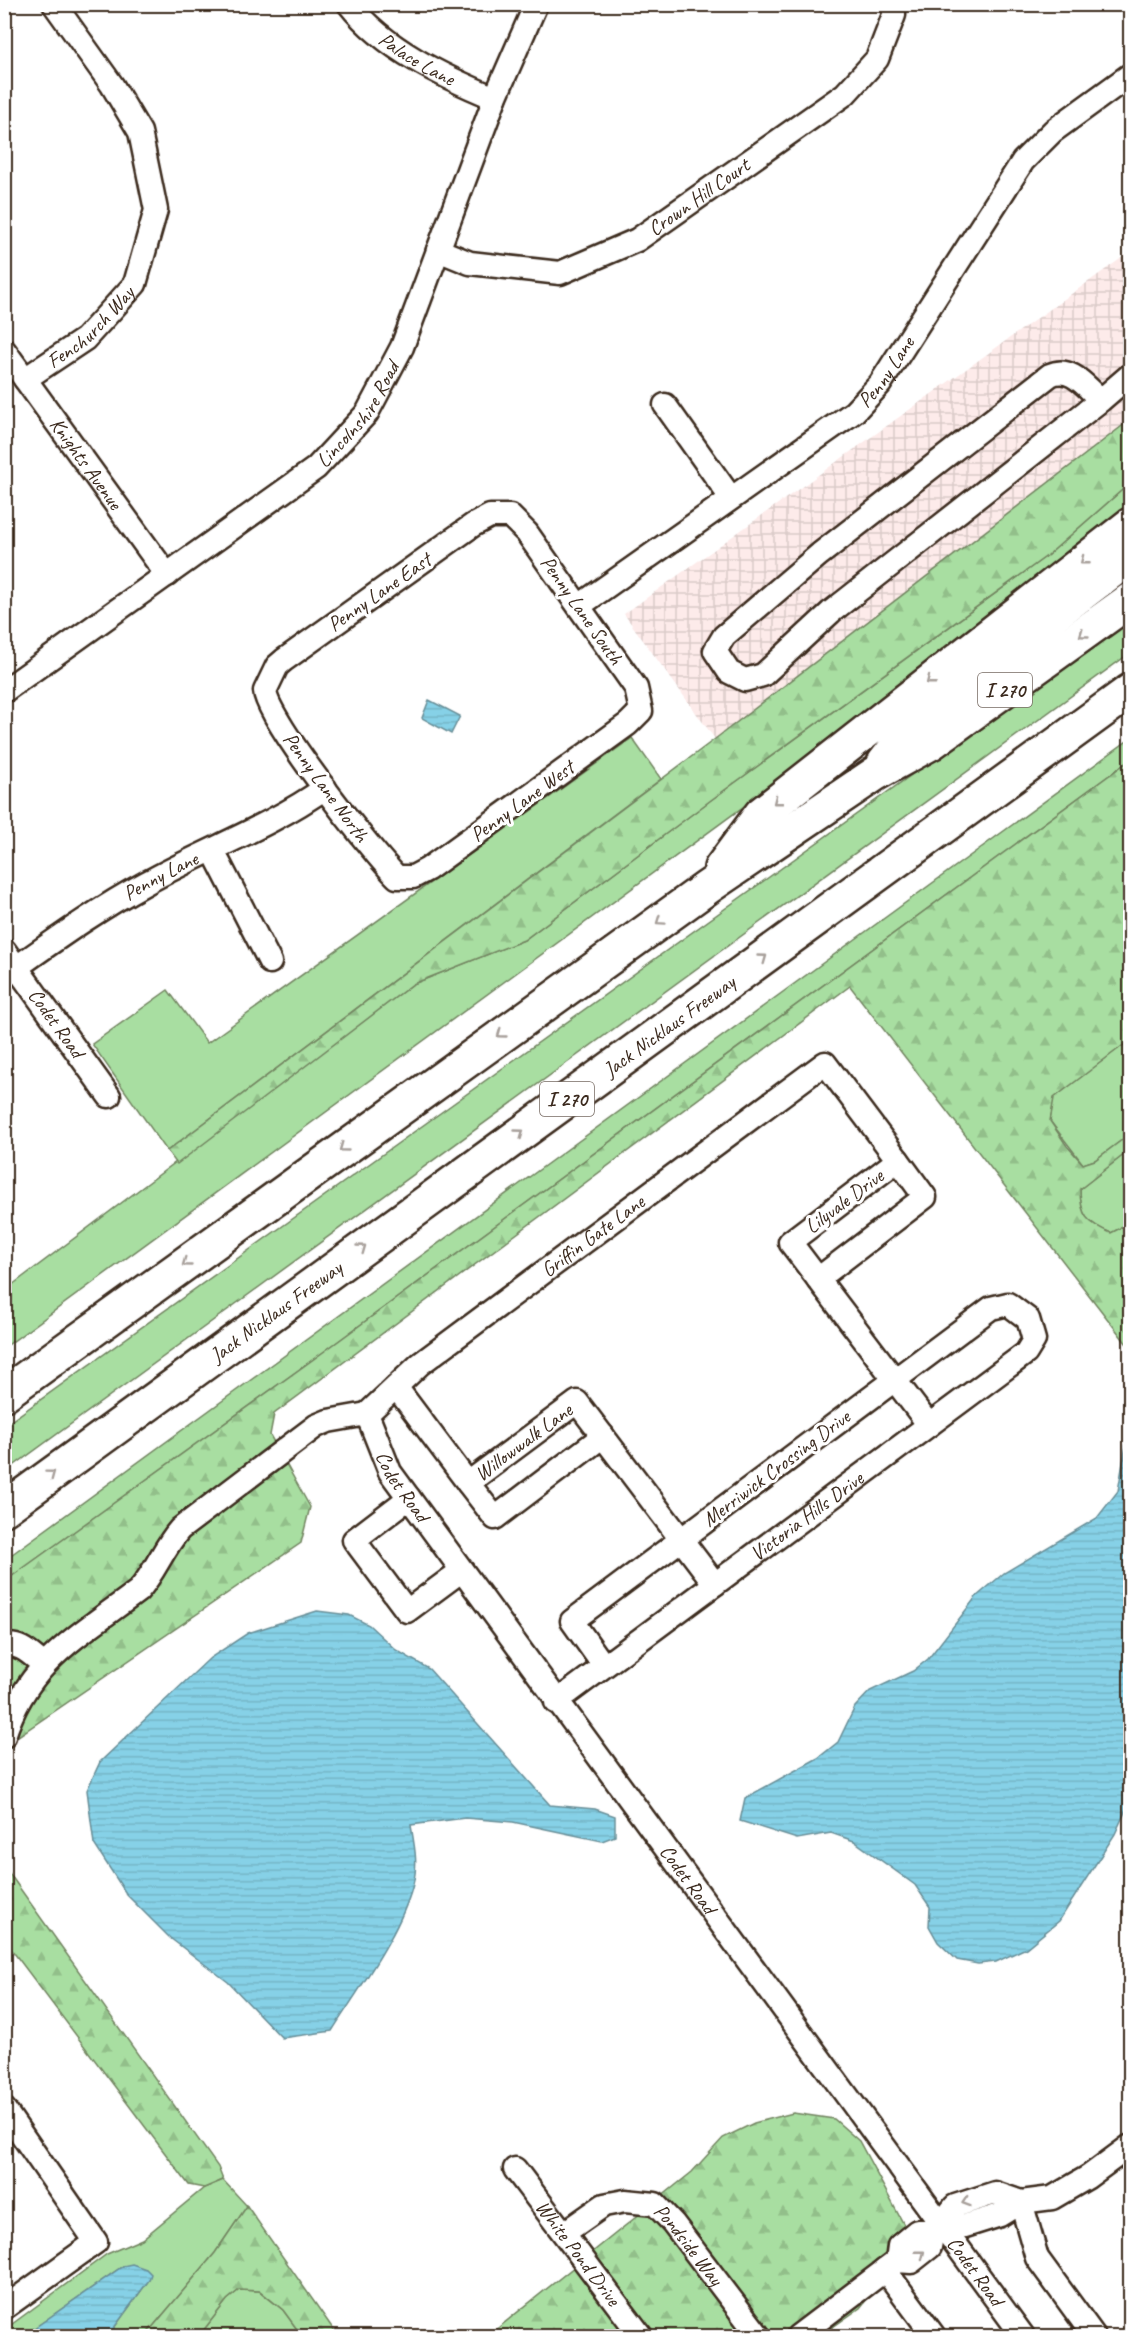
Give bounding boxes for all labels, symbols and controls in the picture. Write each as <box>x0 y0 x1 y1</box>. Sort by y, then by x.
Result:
street label: Palace Lane <box>374 26 460 92</box>
street label: Crown Hill Court <box>643 151 756 241</box>
street label: Fenchurch Way <box>42 279 141 374</box>
street label: Penny Lane <box>852 331 921 413</box>
street label: Lincolnshire Road <box>310 354 407 473</box>
street label: Knights Avenue <box>44 412 129 516</box>
street label: Penny Lane East <box>322 545 438 637</box>
street label: Penny Lane South <box>535 550 629 670</box>
one-way arrow <box>1080 553 1091 564</box>
one-way arrow <box>1078 627 1089 638</box>
one-way arrow <box>926 673 937 684</box>
road number: I 270 <box>978 673 1032 707</box>
street label: Penny Lane North <box>277 727 375 848</box>
street label: Penny Lane West <box>465 753 581 847</box>
one-way arrow <box>773 794 784 805</box>
street label: Penny Lane <box>118 845 203 906</box>
one-way arrow <box>656 913 667 924</box>
one-way arrow <box>757 954 768 965</box>
street label: Jack Nicklaus Freeway <box>597 968 742 1083</box>
street label: Codet Road <box>23 983 92 1065</box>
one-way arrow <box>497 1026 508 1037</box>
road number: I 270 <box>540 1082 594 1116</box>
one-way arrow <box>513 1129 524 1140</box>
one-way arrow <box>339 1141 350 1152</box>
street label: Lilyvale Drive <box>799 1162 890 1239</box>
street label: Griffin Gate Lane <box>536 1188 650 1283</box>
one-way arrow <box>355 1244 366 1255</box>
street label: Jack Nicklaus Freeway <box>204 1254 348 1369</box>
one-way arrow <box>181 1256 192 1267</box>
street label: Willowwalk Lane <box>469 1396 578 1487</box>
street label: Merriwick Crossing Drive <box>697 1403 857 1532</box>
street label: Codet Road <box>370 1447 437 1529</box>
street label: Victoria Hills Drive <box>745 1465 869 1567</box>
one-way arrow <box>45 1470 56 1481</box>
street label: Codet Road <box>654 1839 724 1921</box>
street label: White Pond Drive <box>530 2195 627 2312</box>
one-way arrow <box>961 2195 972 2208</box>
street label: Pondside Way <box>648 2198 730 2292</box>
street label: Codet Road <box>941 2231 1011 2313</box>
one-way arrow <box>915 2250 926 2261</box>

